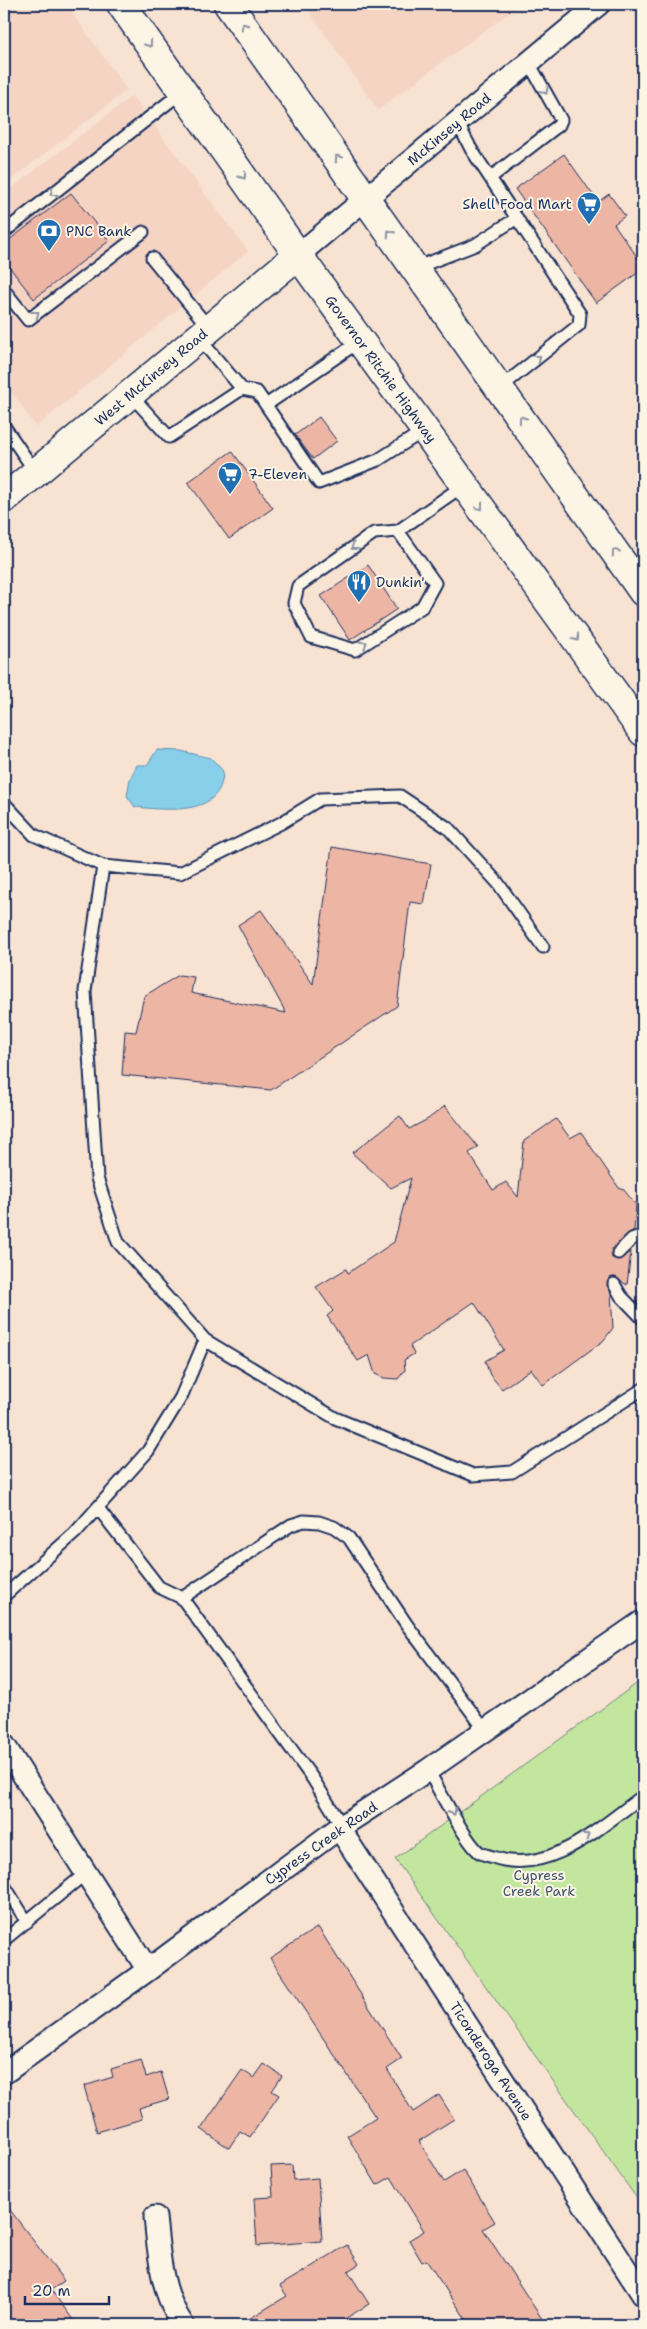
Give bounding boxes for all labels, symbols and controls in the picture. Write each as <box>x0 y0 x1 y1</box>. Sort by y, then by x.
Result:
one-way arrow <box>241 22 250 32</box>
one-way arrow <box>143 38 152 47</box>
one-way arrow <box>538 86 548 95</box>
street label: McKinsey Road <box>403 89 495 169</box>
one-way arrow <box>335 155 344 164</box>
one-way arrow <box>237 171 246 180</box>
one-way arrow <box>49 188 58 197</box>
supermarket icon: Shell Food Mart <box>576 191 602 225</box>
place label: Shell Food Mart <box>463 195 572 213</box>
bank icon: PNC Bank <box>36 218 62 252</box>
place label: PNC Bank <box>66 222 131 240</box>
one-way arrow <box>387 229 396 239</box>
street label: Governor Ritchie Highway <box>321 292 441 446</box>
one-way arrow <box>30 312 39 320</box>
street label: West McKinsey Road <box>91 324 211 430</box>
one-way arrow <box>532 355 541 363</box>
one-way arrow <box>519 415 528 425</box>
supermarket icon: 7-Eleven <box>217 461 243 495</box>
place label: 7-Eleven <box>248 465 307 483</box>
one-way arrow <box>475 501 483 510</box>
one-way arrow <box>350 541 360 550</box>
one-way arrow <box>612 548 621 558</box>
restaurant icon: Dunkin' <box>346 569 372 603</box>
place label: Dunkin' <box>376 573 425 591</box>
one-way arrow <box>570 632 579 642</box>
one-way arrow <box>358 641 367 651</box>
street label: Cypress Creek Road <box>261 1797 381 1889</box>
one-way arrow <box>446 1807 456 1816</box>
one-way arrow <box>580 1833 590 1842</box>
park label: Cypress Creek Park <box>503 1866 575 1900</box>
street label: Ticonderoga Avenue <box>446 1998 536 2124</box>
scale bar <box>25 2274 109 2306</box>
text: 20 m <box>32 2281 71 2301</box>

